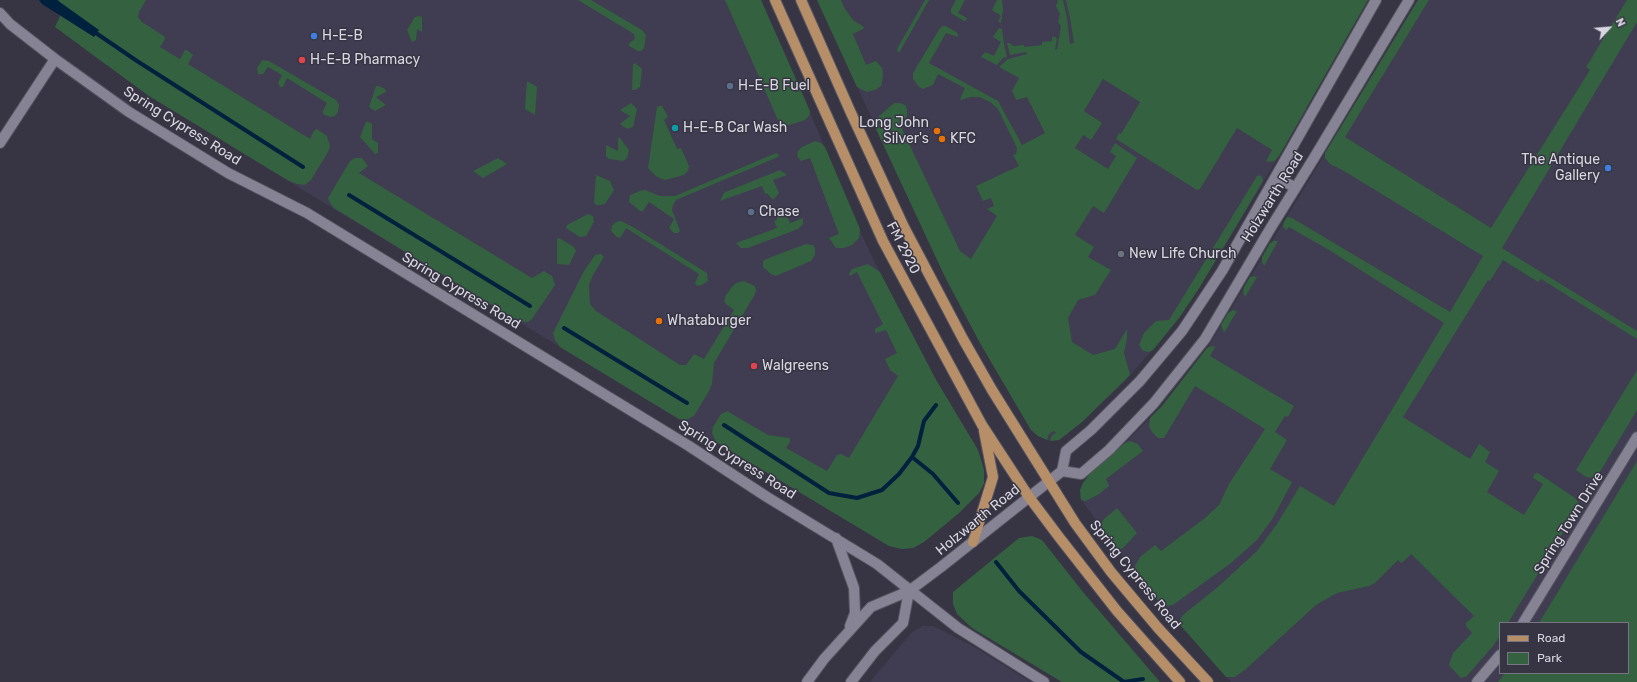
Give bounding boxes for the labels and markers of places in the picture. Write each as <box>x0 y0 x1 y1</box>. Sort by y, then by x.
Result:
place label: H-E-B <box>322 28 363 44</box>
marker: H-E-B <box>309 31 319 41</box>
place label: H-E-B Pharmacy <box>310 52 420 68</box>
marker: H-E-B Pharmacy <box>297 55 307 65</box>
place label: H-E-B Fuel <box>738 78 810 94</box>
marker: H-E-B Fuel <box>725 81 735 91</box>
place label: Long John Silver's <box>859 115 929 148</box>
place label: H-E-B Car Wash <box>683 120 787 136</box>
marker: H-E-B Car Wash <box>670 123 680 133</box>
marker: Long John Silver's <box>932 126 942 136</box>
place label: KFC <box>950 131 976 147</box>
marker: KFC <box>937 134 947 144</box>
place label: The Antique Gallery <box>1521 152 1600 184</box>
marker: The Antique Gallery <box>1603 163 1613 173</box>
place label: Chase <box>759 204 800 220</box>
marker: Chase <box>746 207 756 217</box>
place label: New Life Church <box>1129 246 1237 262</box>
marker: New Life Church <box>1116 249 1126 259</box>
place label: Whataburger <box>667 313 751 329</box>
marker: Whataburger <box>654 316 664 326</box>
place label: Walgreens <box>762 358 829 374</box>
marker: Walgreens <box>749 361 759 371</box>

